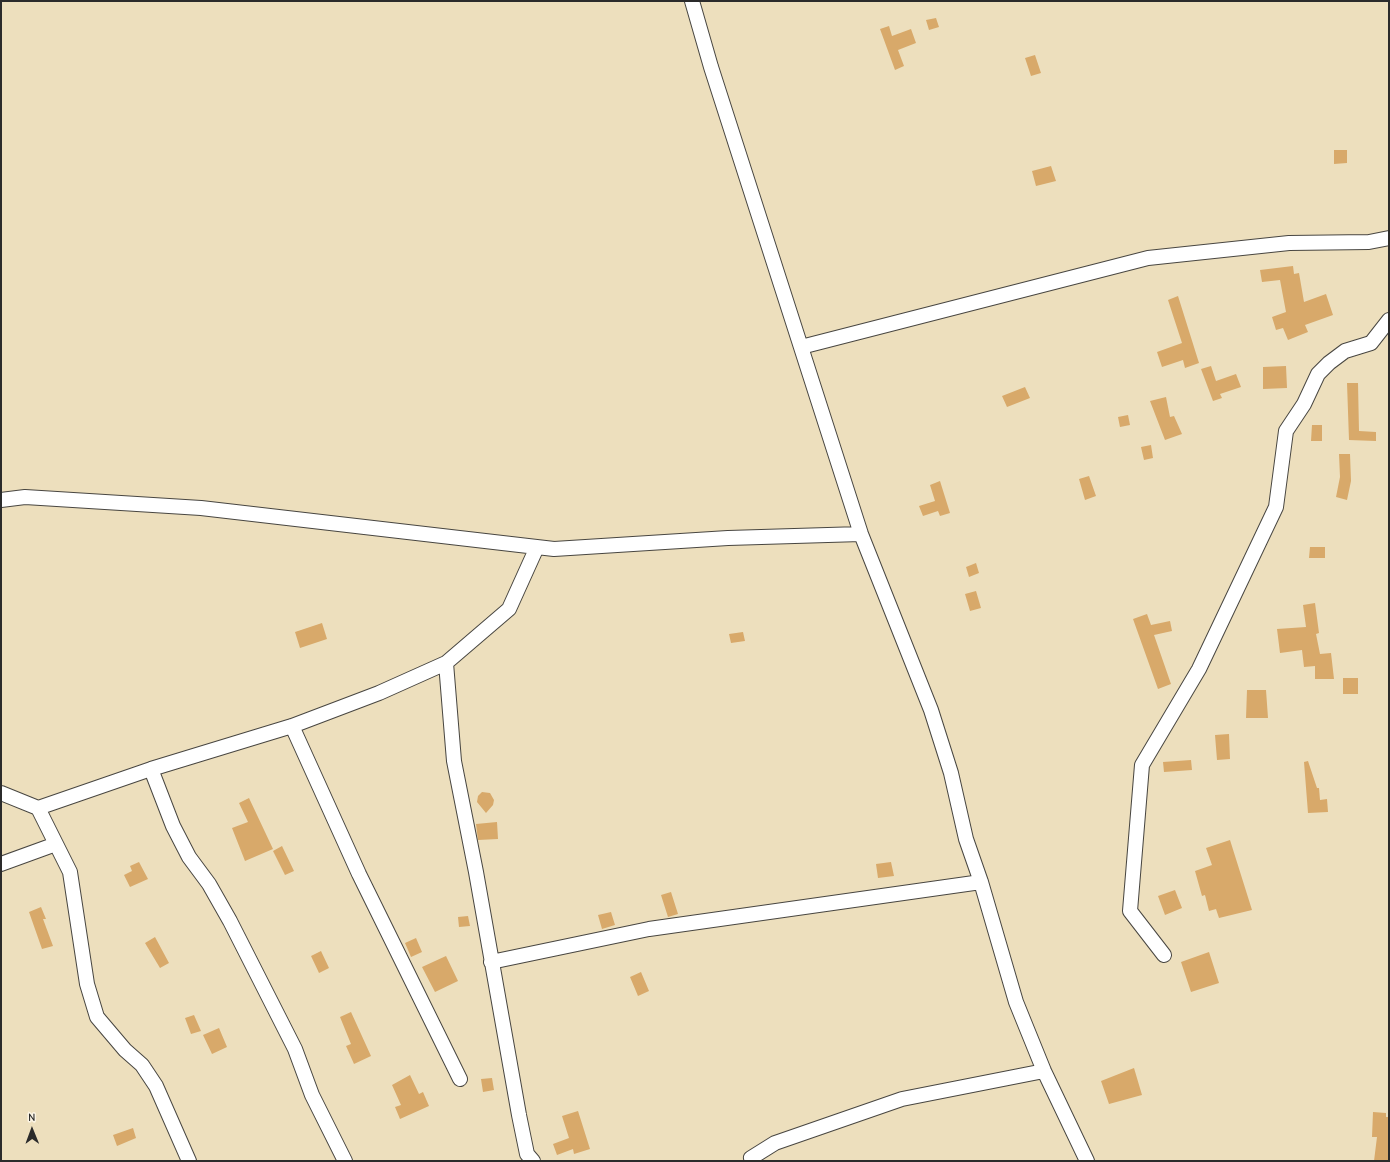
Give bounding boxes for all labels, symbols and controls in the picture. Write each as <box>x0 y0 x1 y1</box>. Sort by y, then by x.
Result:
north arrow <box>12 1110 52 1150</box>
text: N <box>28 1111 35 1124</box>

